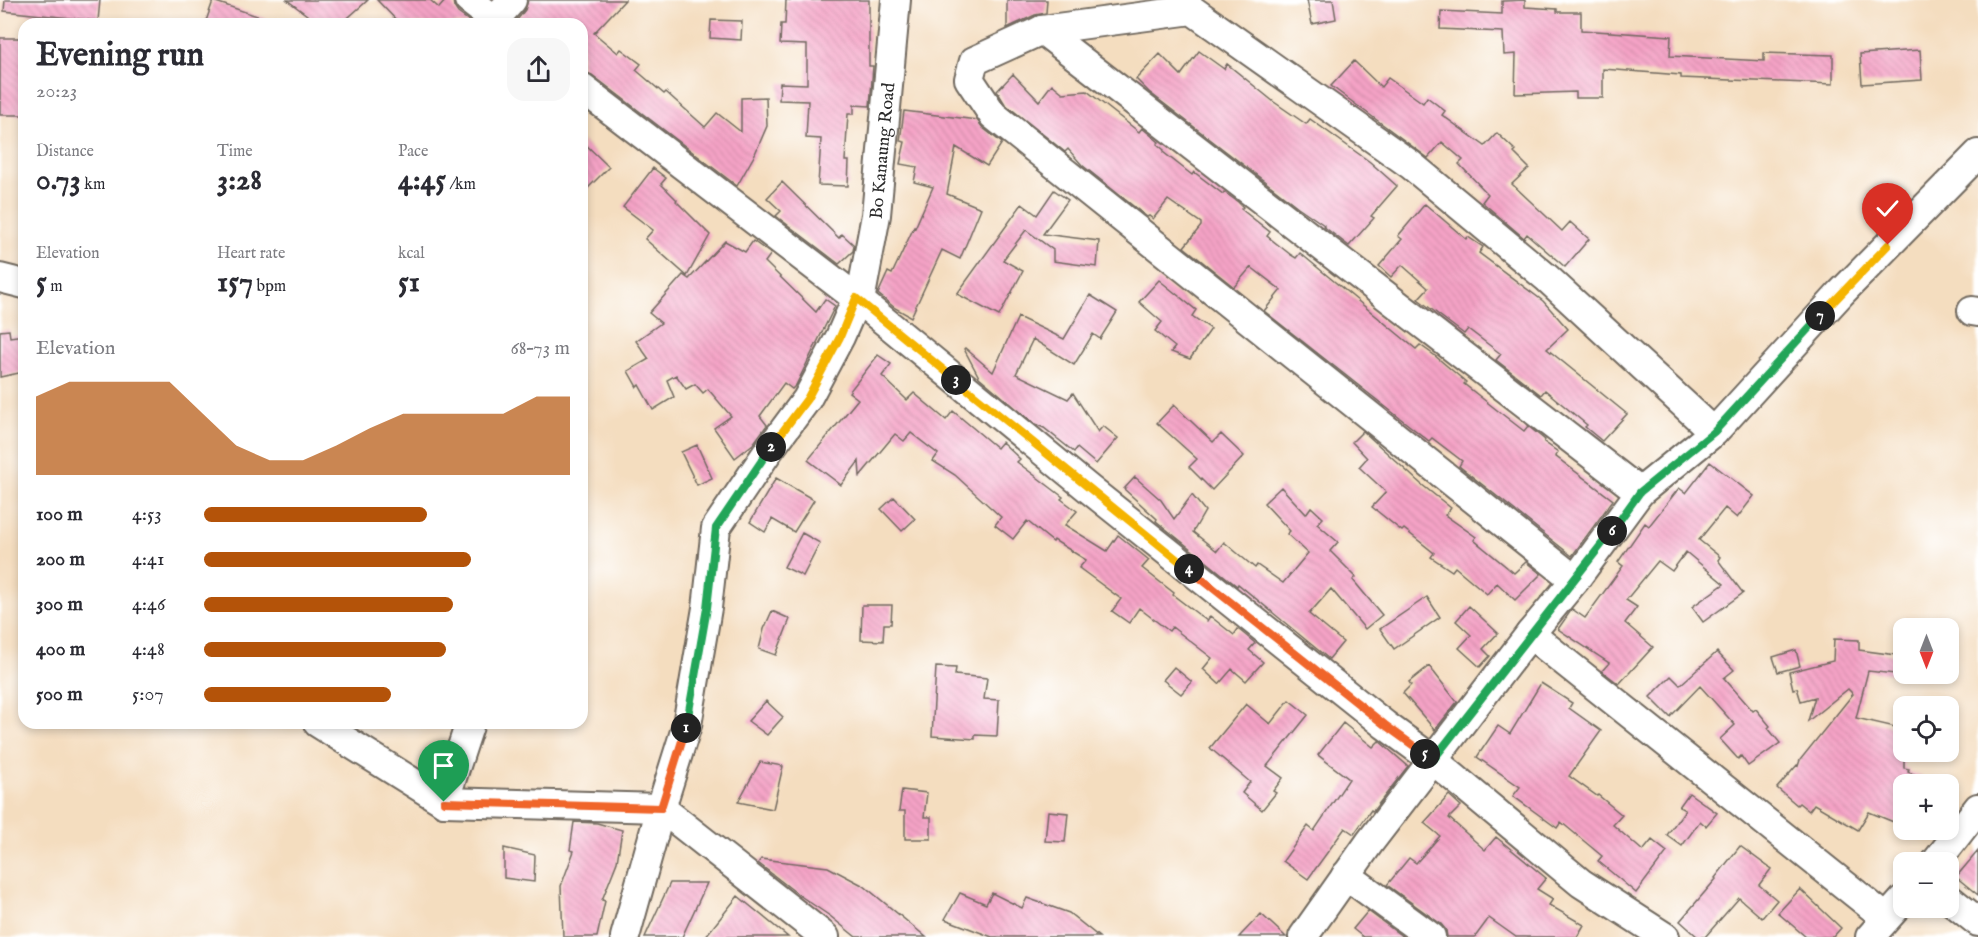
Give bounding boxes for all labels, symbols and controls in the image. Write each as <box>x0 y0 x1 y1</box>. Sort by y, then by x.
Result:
text: Evening run <box>36 35 204 77</box>
button: share <box>507 38 570 101</box>
text: 20:23 <box>36 79 77 104</box>
street label: Bo Kanaung Road <box>866 81 901 220</box>
text: Distance <box>36 142 94 162</box>
text: Time <box>217 142 253 162</box>
text: Pace <box>398 142 428 162</box>
text: 0.73 <box>36 162 81 200</box>
text: 3:28 <box>217 162 262 200</box>
text: 4:45 <box>398 162 446 200</box>
text: km <box>81 175 105 195</box>
text: /km <box>446 175 476 195</box>
pin <box>1862 183 1913 245</box>
icon: check <box>1871 192 1904 225</box>
text: Elevation <box>36 244 99 264</box>
text: Heart rate <box>217 244 285 264</box>
text: kcal <box>398 244 425 264</box>
text: 5 <box>36 264 47 302</box>
text: 157 <box>217 264 253 302</box>
text: 51 <box>398 264 420 302</box>
text: m <box>47 277 63 297</box>
text: bpm <box>253 277 286 297</box>
pin: 7 <box>1805 301 1835 331</box>
text: 7 <box>1816 306 1824 326</box>
text: Elevation <box>36 336 115 361</box>
text: 68–73 m <box>510 336 570 361</box>
pin: 3 <box>941 365 971 395</box>
text: 3 <box>953 370 959 390</box>
pin: 2 <box>756 432 786 462</box>
text: 2 <box>767 437 775 457</box>
text: 100 m <box>36 502 83 527</box>
text: 4:53 <box>132 502 162 527</box>
pin: 6 <box>1597 516 1627 546</box>
text: 6 <box>1609 521 1615 541</box>
text: 200 m <box>36 547 85 572</box>
text: 4:41 <box>132 547 164 572</box>
pin: 4 <box>1174 554 1204 584</box>
text: 4 <box>1185 559 1193 579</box>
text: 300 m <box>36 592 83 617</box>
text: 4:46 <box>132 592 165 617</box>
north arrow <box>1893 618 1959 684</box>
map controls <box>1893 618 1959 918</box>
text: 400 m <box>36 637 85 662</box>
text: 4:48 <box>132 637 165 662</box>
text: 500 m <box>36 682 83 707</box>
text: 5:07 <box>132 682 164 707</box>
button: locate <box>1893 696 1959 762</box>
pin: 1 <box>671 713 701 743</box>
text: 1 <box>683 718 689 738</box>
pin: 5 <box>1410 739 1440 769</box>
pin <box>418 740 469 802</box>
text: 5 <box>1422 744 1428 764</box>
icon: arrive <box>427 749 460 782</box>
button: + <box>1893 774 1959 840</box>
button: − <box>1893 852 1959 918</box>

